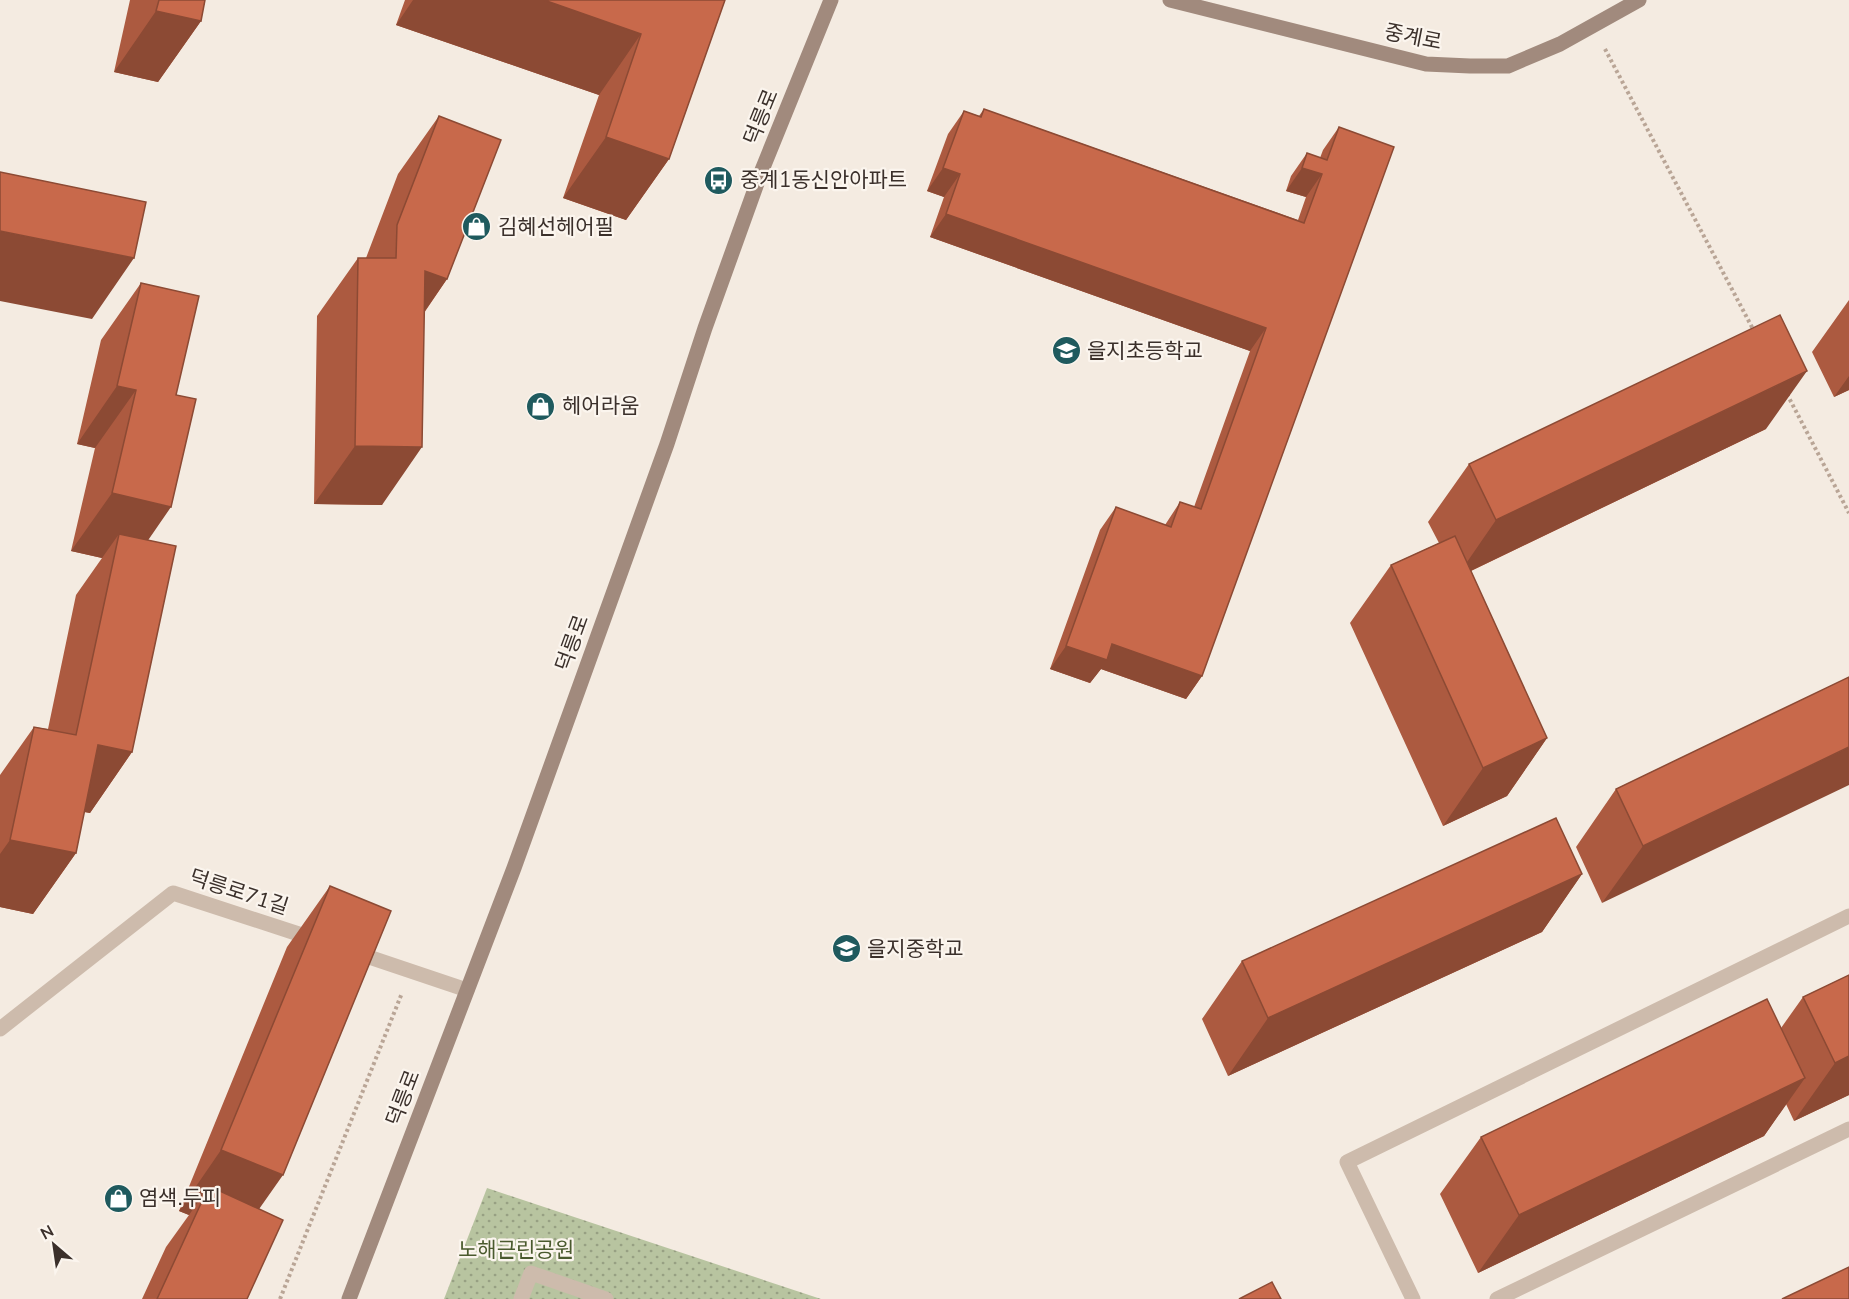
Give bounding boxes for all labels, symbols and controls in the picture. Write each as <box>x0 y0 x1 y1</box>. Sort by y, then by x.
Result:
street label: 중계로 <box>1382 18 1444 56</box>
street label: 덕릉로 <box>737 85 785 149</box>
bus stop icon: 중계1동신안아파트 <box>703 164 735 196</box>
place label: 중계1동신안아파트 <box>740 166 907 194</box>
shop icon: 김혜선헤어필 <box>461 211 493 243</box>
place label: 김혜선헤어필 <box>498 213 614 241</box>
school or university icon: 을지초등학교 <box>1050 335 1082 367</box>
place label: 을지초등학교 <box>1087 337 1203 365</box>
shop icon: 헤어라움 <box>525 390 557 422</box>
place label: 헤어라움 <box>562 392 639 420</box>
street label: 덕릉로 <box>549 611 595 675</box>
street label: 덕릉로71길 <box>186 863 292 921</box>
school or university icon: 을지중학교 <box>830 933 862 965</box>
place label: 을지중학교 <box>867 935 964 963</box>
street label: 덕릉로 <box>380 1066 426 1130</box>
shop icon: 염색.두피 <box>102 1182 134 1214</box>
place label: 염색.두피 <box>139 1184 221 1212</box>
north arrow <box>24 1215 84 1275</box>
text: N <box>37 1220 58 1245</box>
park label: 노해근린공원 <box>458 1236 574 1264</box>

